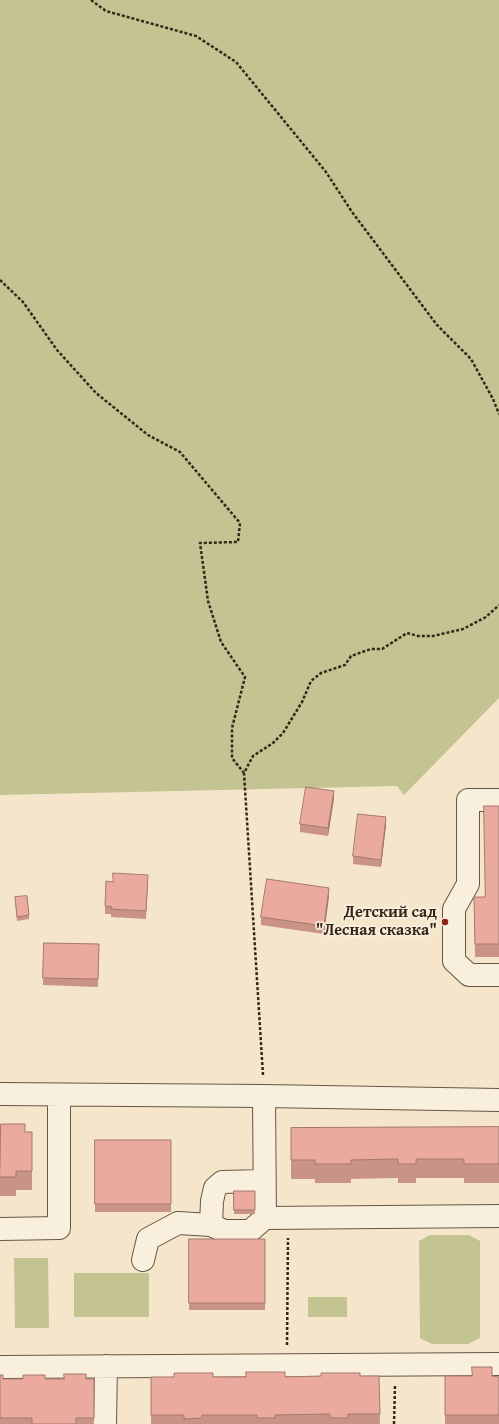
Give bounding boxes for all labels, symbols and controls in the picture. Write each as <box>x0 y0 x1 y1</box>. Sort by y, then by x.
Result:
place label: Детский сад "Лесная сказка" <box>316 903 437 941</box>
marker: Детский сад "Лесная сказка" <box>440 917 450 927</box>

